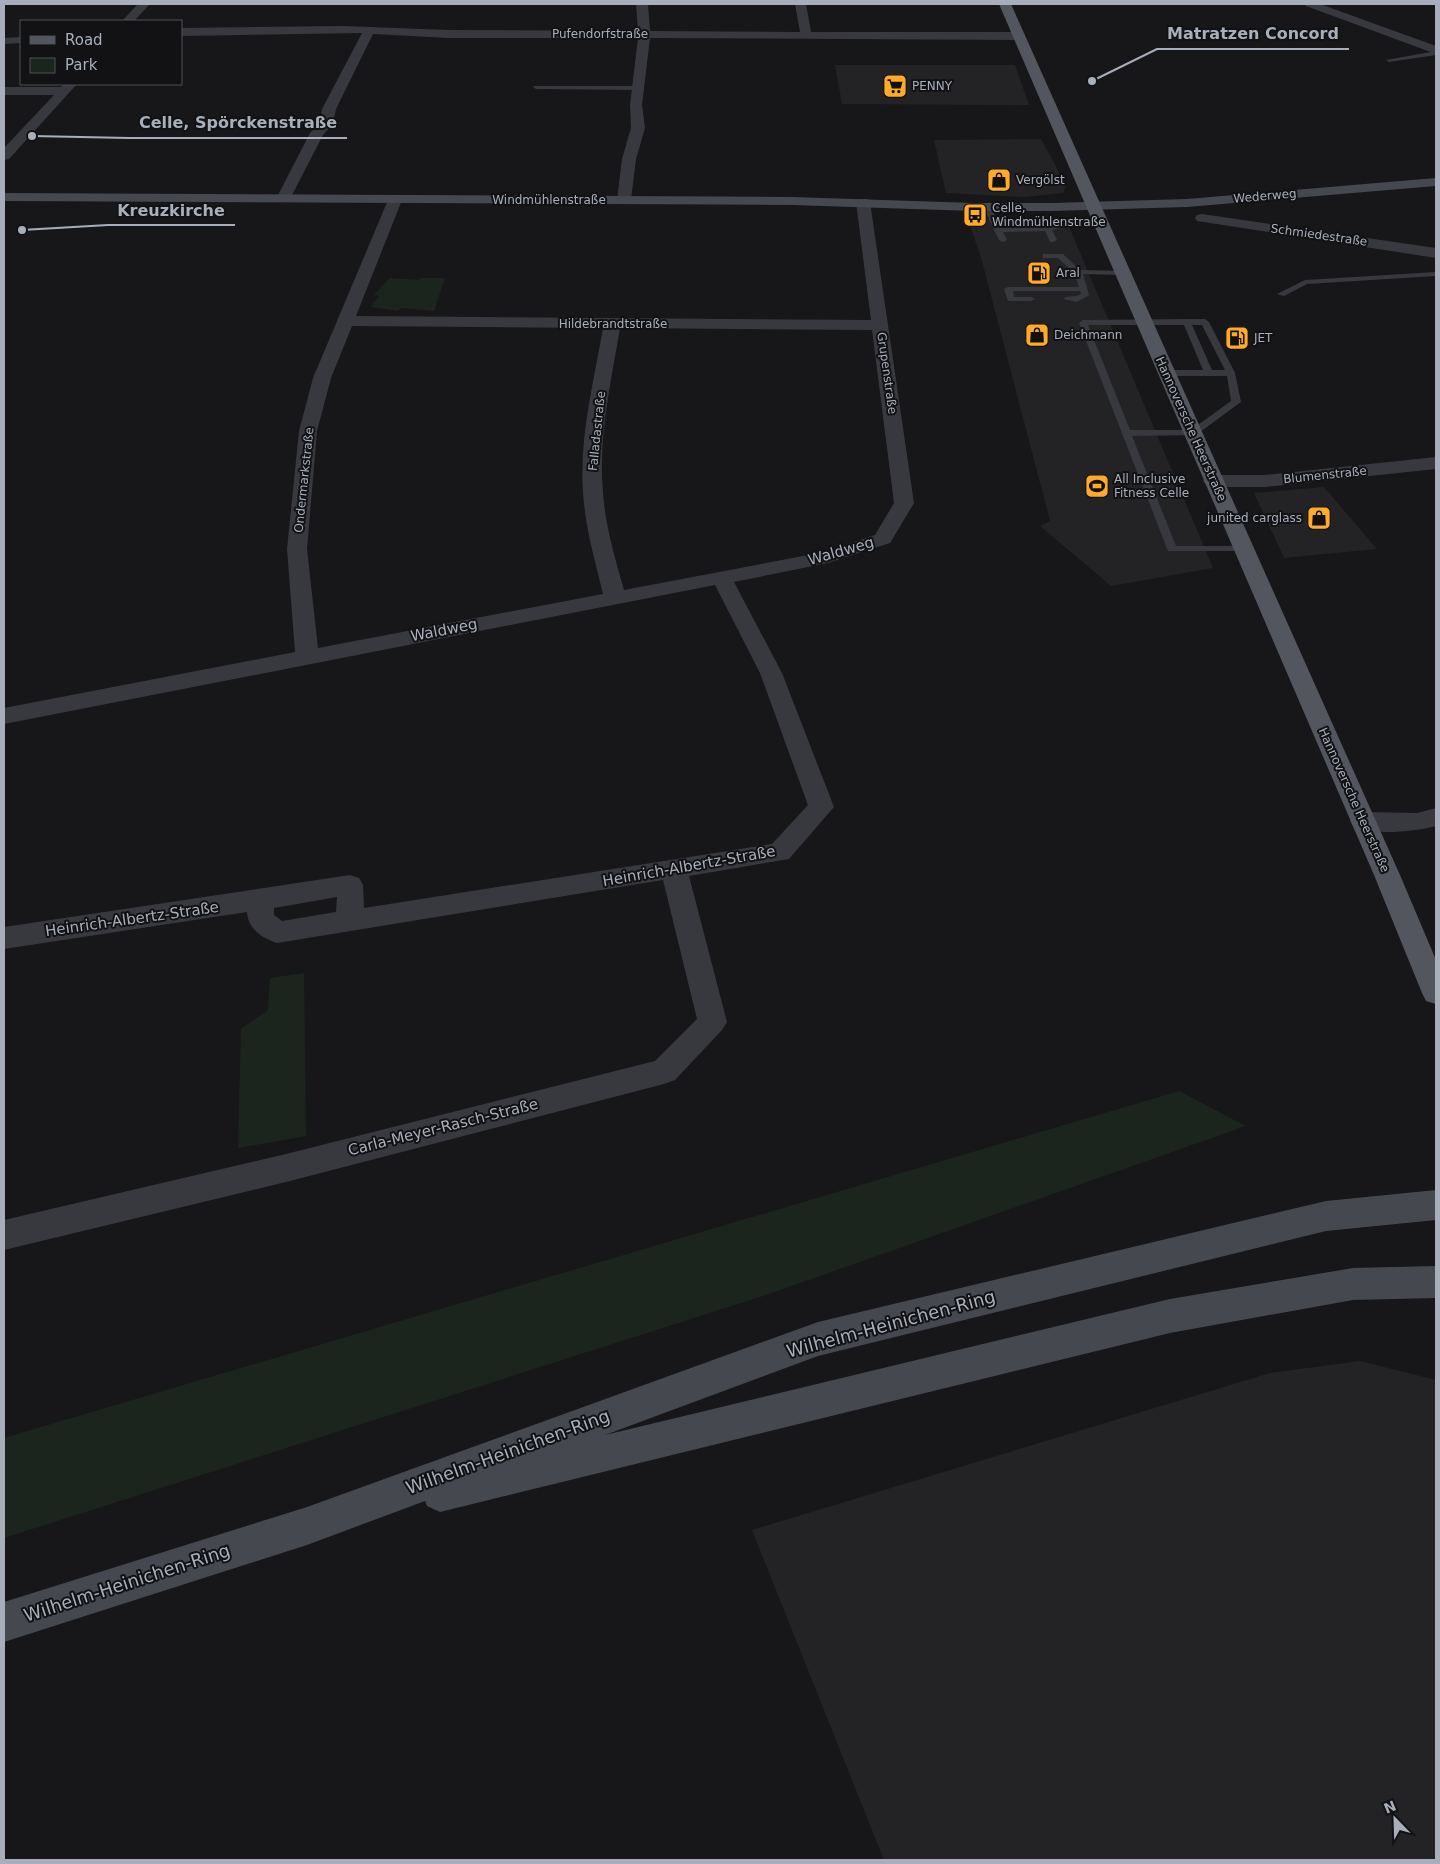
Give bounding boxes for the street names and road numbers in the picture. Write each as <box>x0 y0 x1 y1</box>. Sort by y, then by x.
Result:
street label: Pufendorfstraße <box>552 27 648 41</box>
street label: Wederweg <box>1233 186 1297 206</box>
street label: Windmühlenstraße <box>492 193 606 207</box>
street label: Schmiedestraße <box>1270 221 1368 249</box>
street label: Hildebrandtstraße <box>559 317 667 331</box>
street label: Grupenstraße <box>874 331 900 415</box>
street label: Hannoversche Heerstraße <box>1153 354 1229 504</box>
street label: Falladastraße <box>586 390 608 472</box>
street label: Ondermarkstraße <box>292 427 316 533</box>
street label: Blumenstraße <box>1282 464 1368 486</box>
street label: Waldweg <box>806 533 876 569</box>
street label: Waldweg <box>409 615 479 645</box>
street label: Hannoversche Heerstraße <box>1316 725 1392 875</box>
street label: Heinrich-Albertz-Straße <box>601 842 777 890</box>
street label: Heinrich-Albertz-Straße <box>44 898 220 940</box>
street label: Carla-Meyer-Rasch-Straße <box>346 1095 540 1159</box>
street label: Wilhelm-Heinichen-Ring <box>784 1285 998 1362</box>
street label: Wilhelm-Heinichen-Ring <box>403 1405 613 1498</box>
street label: Wilhelm-Heinichen-Ring <box>21 1539 233 1626</box>

